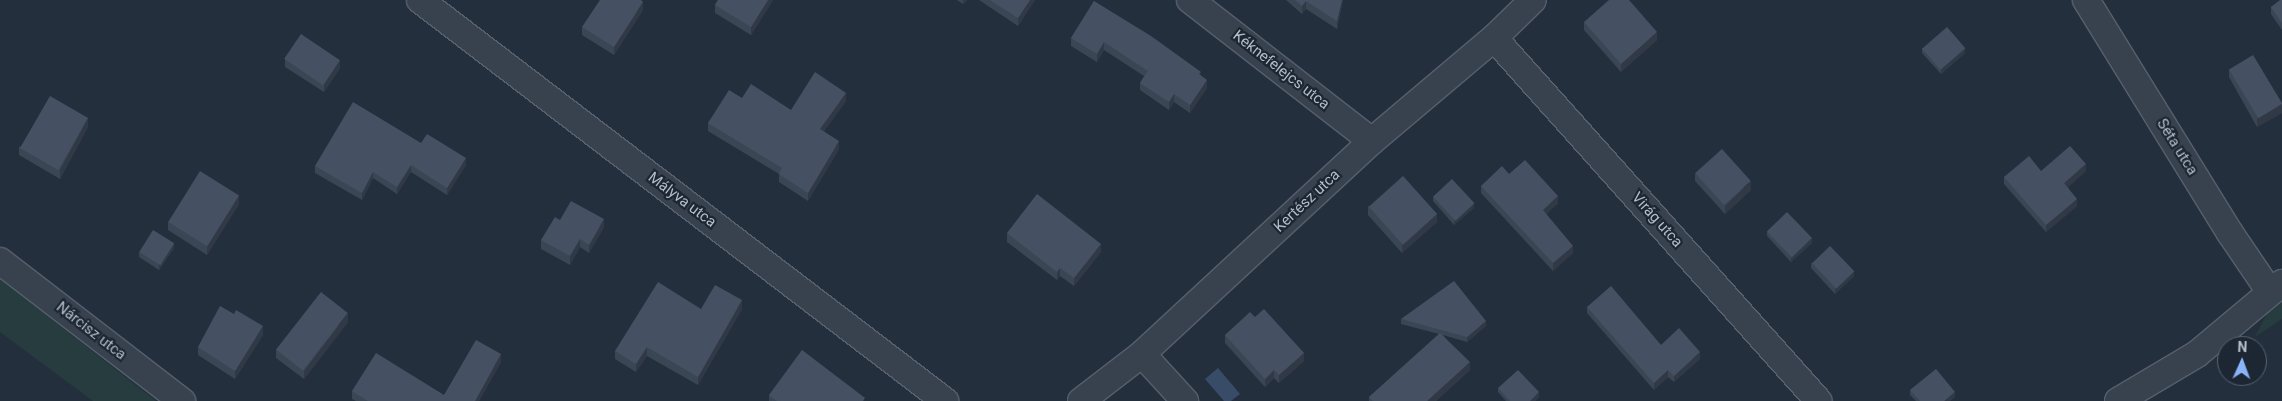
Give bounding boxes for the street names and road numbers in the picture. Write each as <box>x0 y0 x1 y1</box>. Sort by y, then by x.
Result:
street label: Kéknefelejcs utca <box>1229 27 1333 113</box>
street label: Séta utca <box>2153 116 2201 178</box>
street label: Kertész utca <box>1270 166 1344 236</box>
street label: Mályva utca <box>645 169 719 231</box>
street label: Virág utca <box>1628 189 1686 251</box>
street label: Nárcisz utca <box>53 298 129 364</box>

